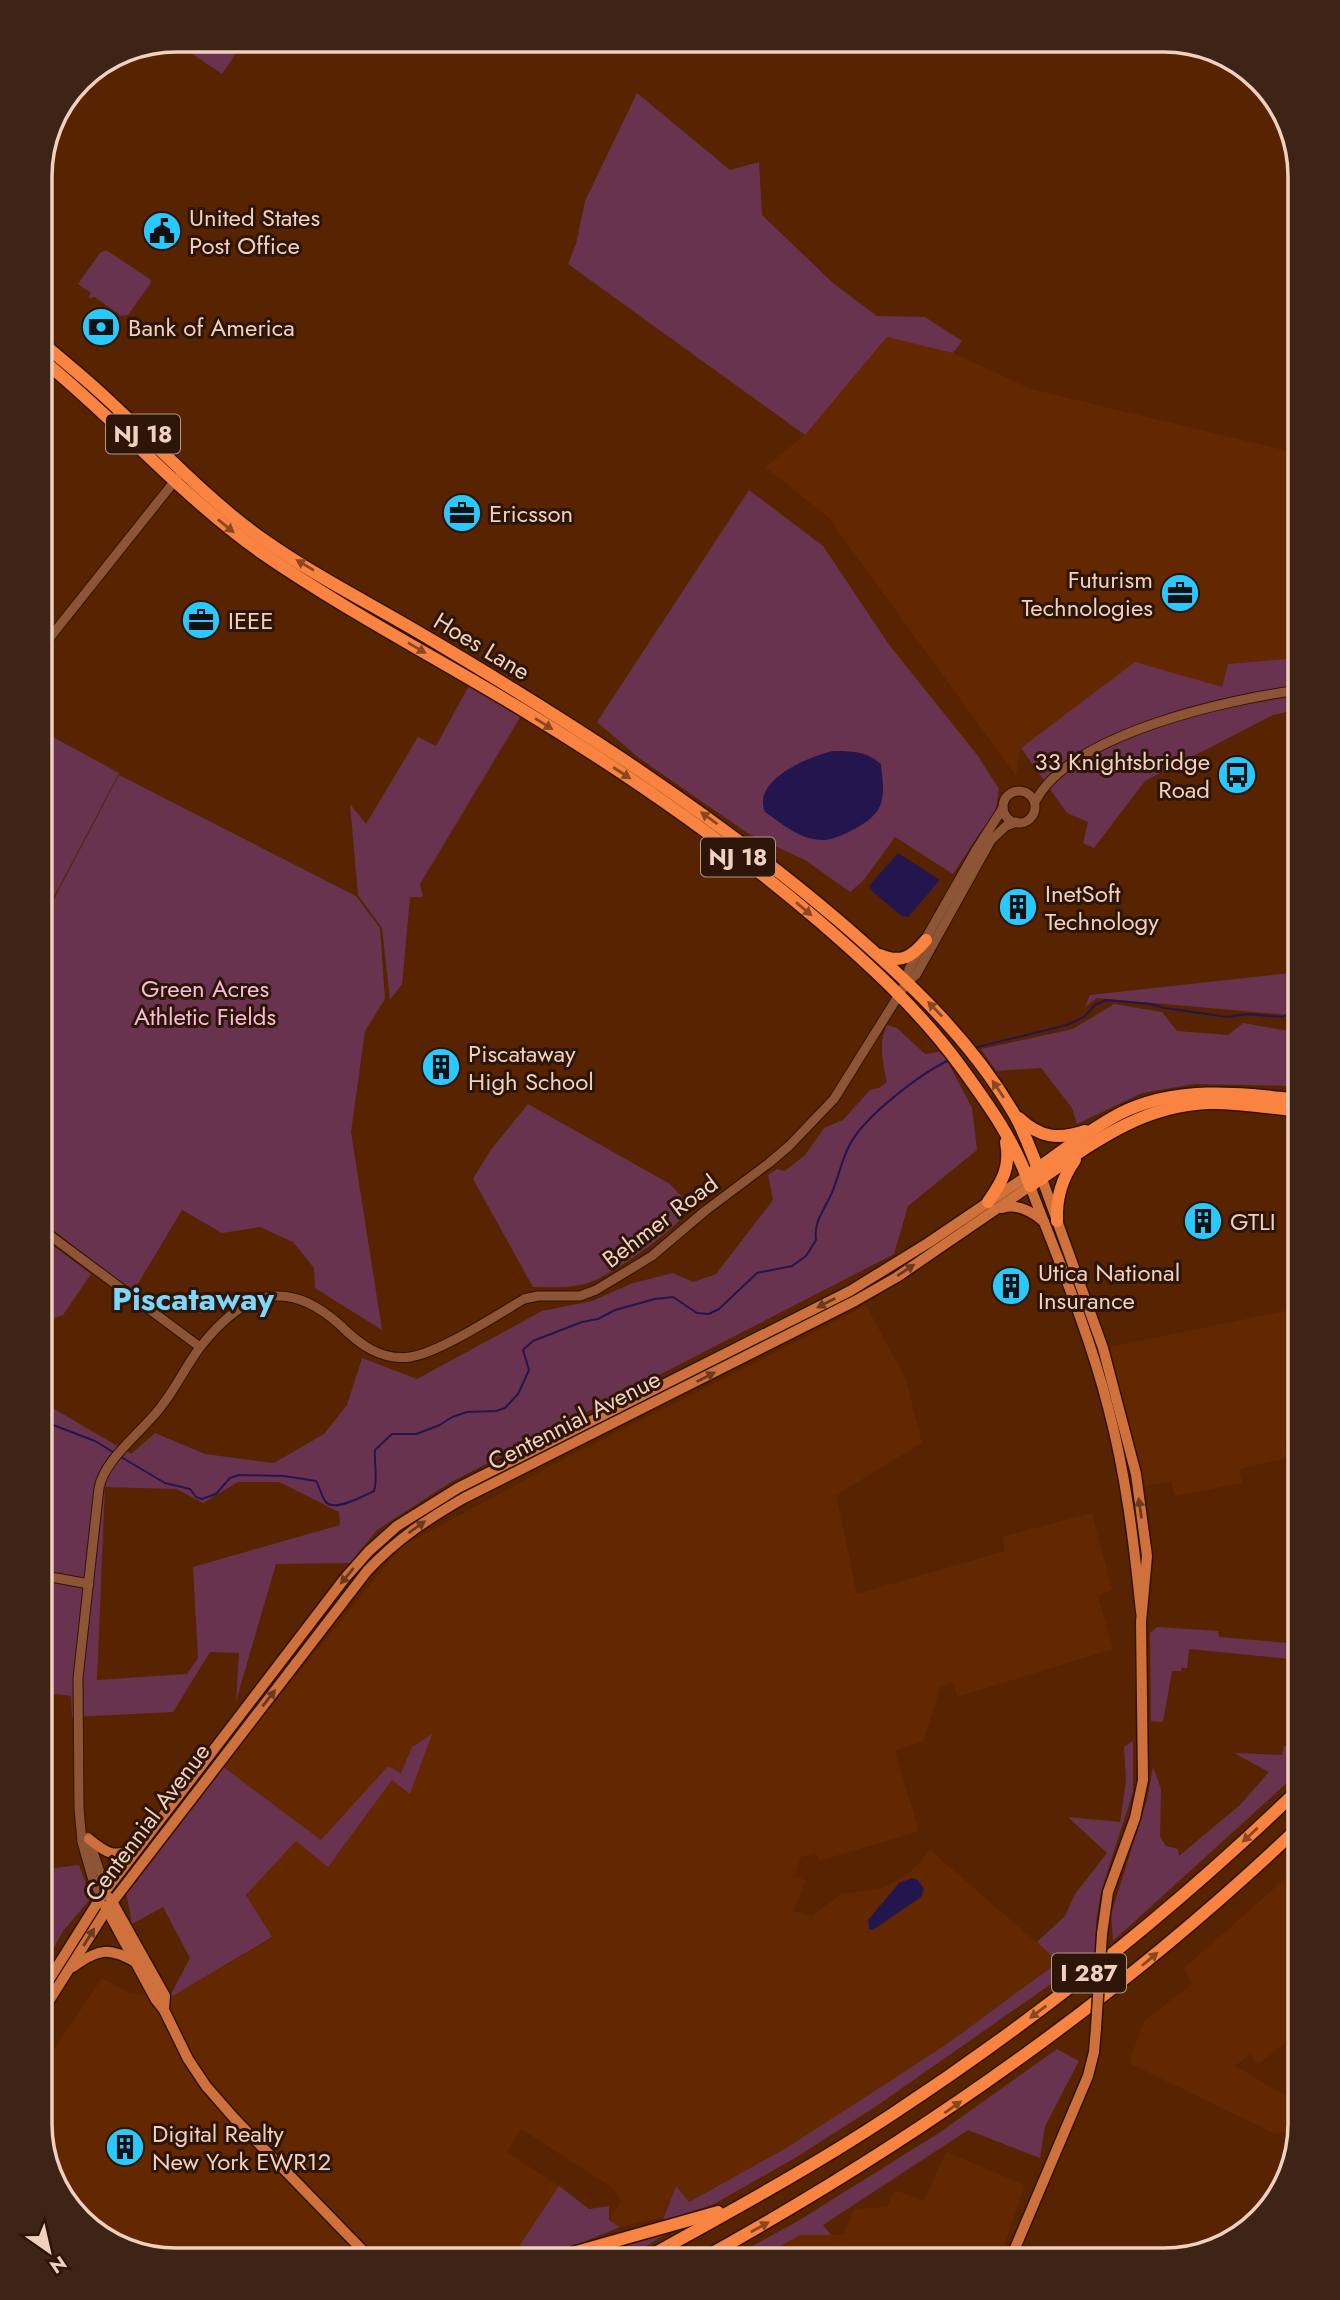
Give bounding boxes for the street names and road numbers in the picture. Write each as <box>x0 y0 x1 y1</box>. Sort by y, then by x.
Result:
road number: NJ 18 <box>106 414 180 454</box>
street label: Hoes Lane <box>427 603 537 689</box>
road number: NJ 18 <box>701 838 775 876</box>
street label: Behmer Road <box>595 1166 725 1276</box>
street label: Centennial Avenue <box>481 1361 667 1479</box>
street label: Centennial Avenue <box>76 1736 218 1908</box>
road number: I 287 <box>1052 1954 1126 1992</box>

